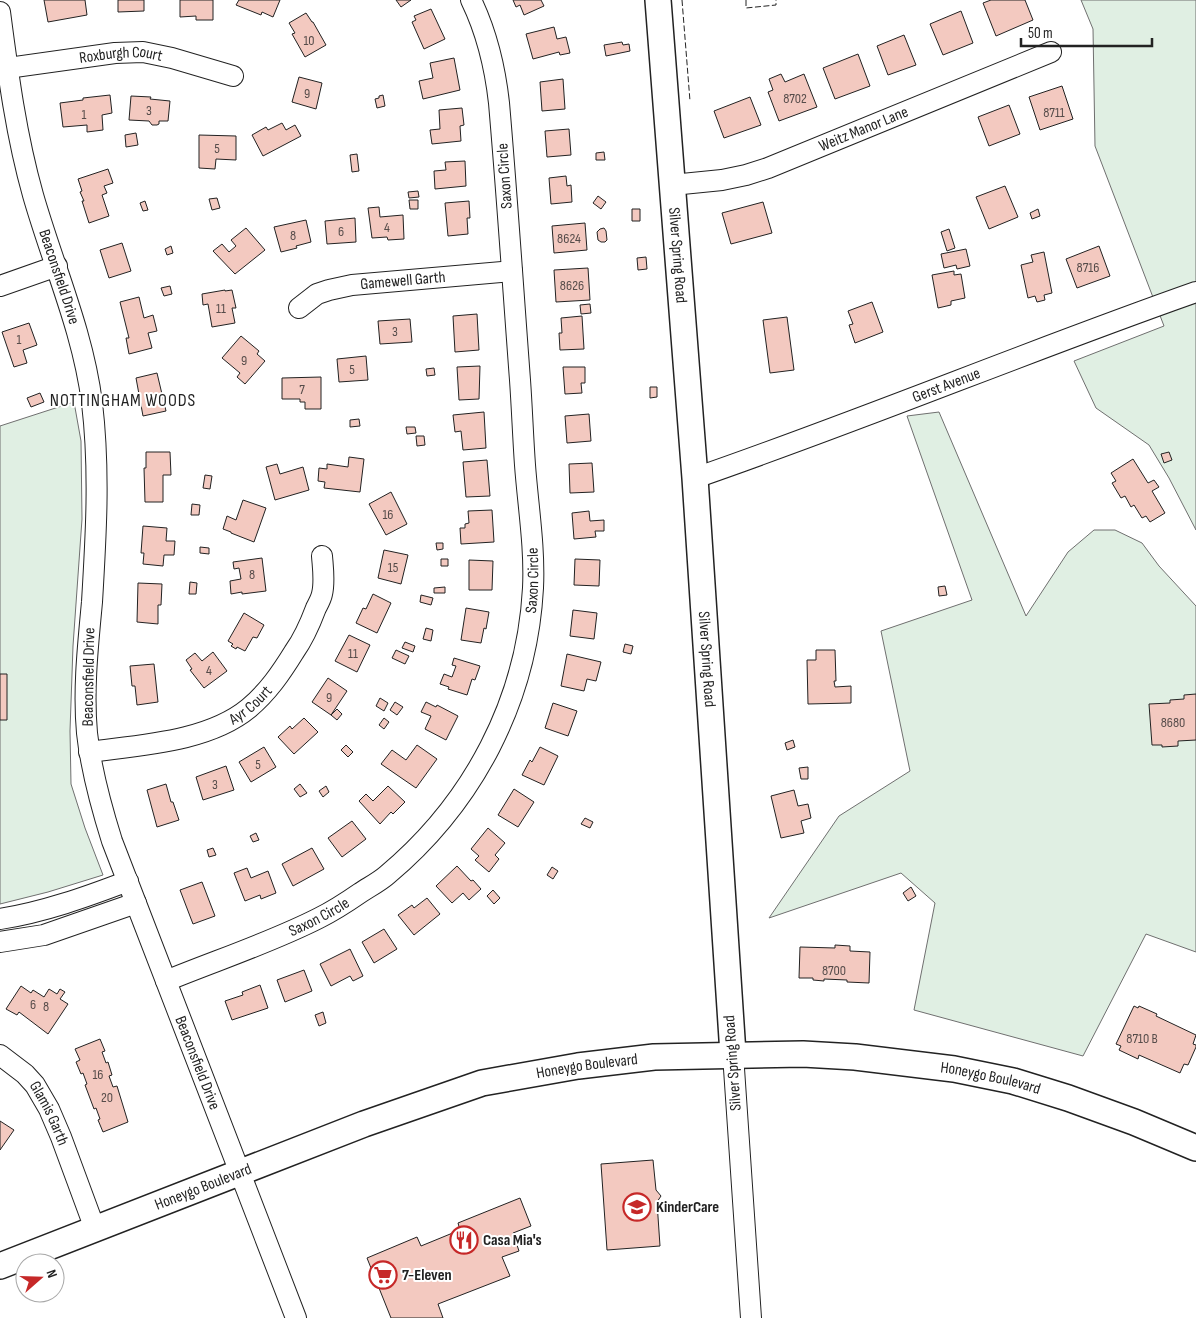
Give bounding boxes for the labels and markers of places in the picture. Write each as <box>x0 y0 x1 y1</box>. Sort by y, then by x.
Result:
school or university icon: KinderCare <box>622 1192 652 1222</box>
place label: KinderCare <box>656 1198 719 1217</box>
restaurant icon: Casa Mia's <box>449 1225 479 1255</box>
place label: Casa Mia's <box>483 1231 542 1250</box>
supermarket icon: 7-Eleven <box>368 1260 398 1290</box>
place label: 7-Eleven <box>402 1266 452 1285</box>

